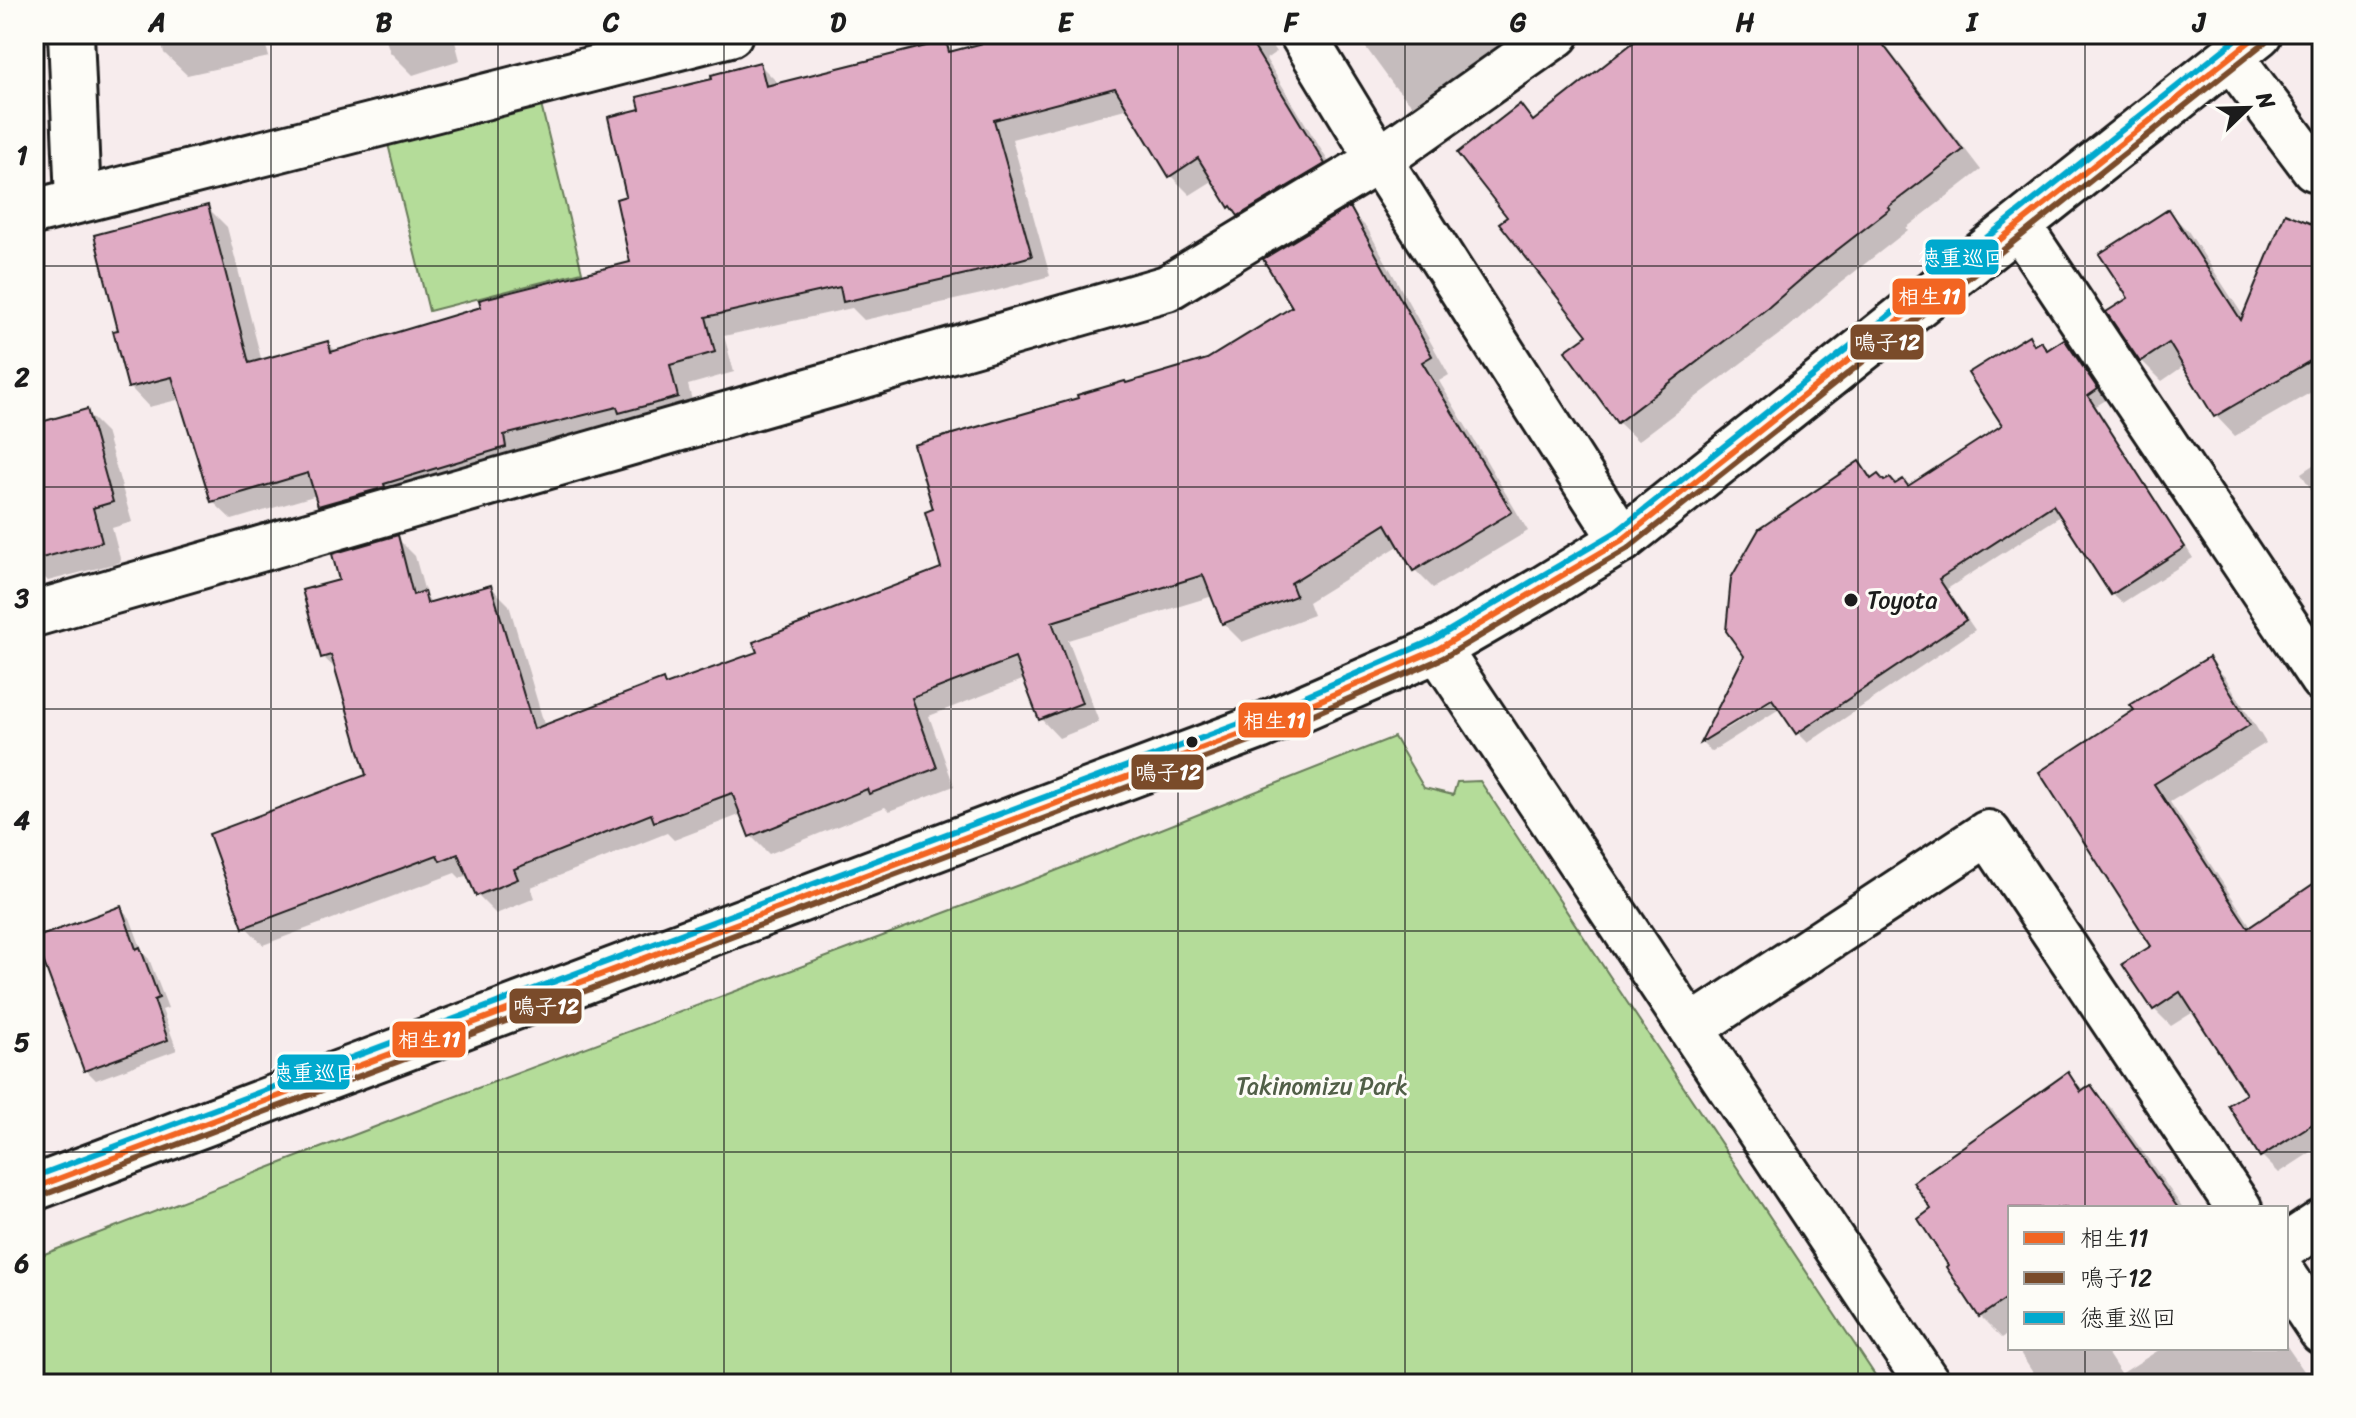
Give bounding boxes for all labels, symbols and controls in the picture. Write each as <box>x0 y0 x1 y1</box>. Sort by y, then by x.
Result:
text: A <box>147 0 166 45</box>
text: B <box>376 0 393 45</box>
text: C <box>602 0 620 45</box>
text: D <box>830 0 846 45</box>
text: E <box>1058 0 1075 45</box>
text: F <box>1283 0 1300 45</box>
text: G <box>1510 0 1527 45</box>
text: H <box>1736 0 1755 45</box>
text: I <box>1965 0 1980 45</box>
text: J <box>2191 0 2207 45</box>
north arrow <box>2208 68 2288 148</box>
text: N <box>2245 85 2287 116</box>
text: 1 <box>16 132 28 178</box>
text: 徳重巡回 <box>1918 238 2006 277</box>
line badge: 徳重巡回 <box>1924 238 2000 276</box>
line badge: 相生11 <box>1891 277 1967 316</box>
text: 相生11 <box>1898 277 1961 316</box>
line badge: 鳴子12 <box>1849 323 1925 361</box>
text: 鳴子12 <box>1854 323 1920 362</box>
text: 2 <box>13 354 30 400</box>
text: 3 <box>14 575 30 621</box>
place label: Toyota <box>1867 579 1938 621</box>
marker: Toyota <box>1842 591 1860 609</box>
line badge: 相生11 <box>1237 701 1312 739</box>
text: 相生11 <box>1243 701 1306 740</box>
unlabelled marker <box>1184 734 1200 750</box>
line badge: 鳴子12 <box>1130 753 1205 791</box>
text: 鳴子12 <box>1135 753 1201 792</box>
text: 4 <box>14 797 30 843</box>
line badge: 鳴子12 <box>508 987 583 1025</box>
text: 鳴子12 <box>513 987 579 1026</box>
text: 5 <box>14 1019 30 1065</box>
line badge: 相生11 <box>391 1020 467 1059</box>
text: 相生11 <box>398 1020 461 1059</box>
text: 徳重巡回 <box>270 1053 358 1092</box>
line badge: 徳重巡回 <box>276 1053 351 1091</box>
park label: Takinomizu Park <box>1236 1065 1408 1107</box>
legend <box>2008 1206 2288 1350</box>
text: 相生11 <box>2080 1217 2149 1259</box>
text: 6 <box>14 1240 30 1286</box>
text: 鳴子12 <box>2080 1257 2152 1299</box>
text: 徳重巡回 <box>2080 1297 2176 1339</box>

